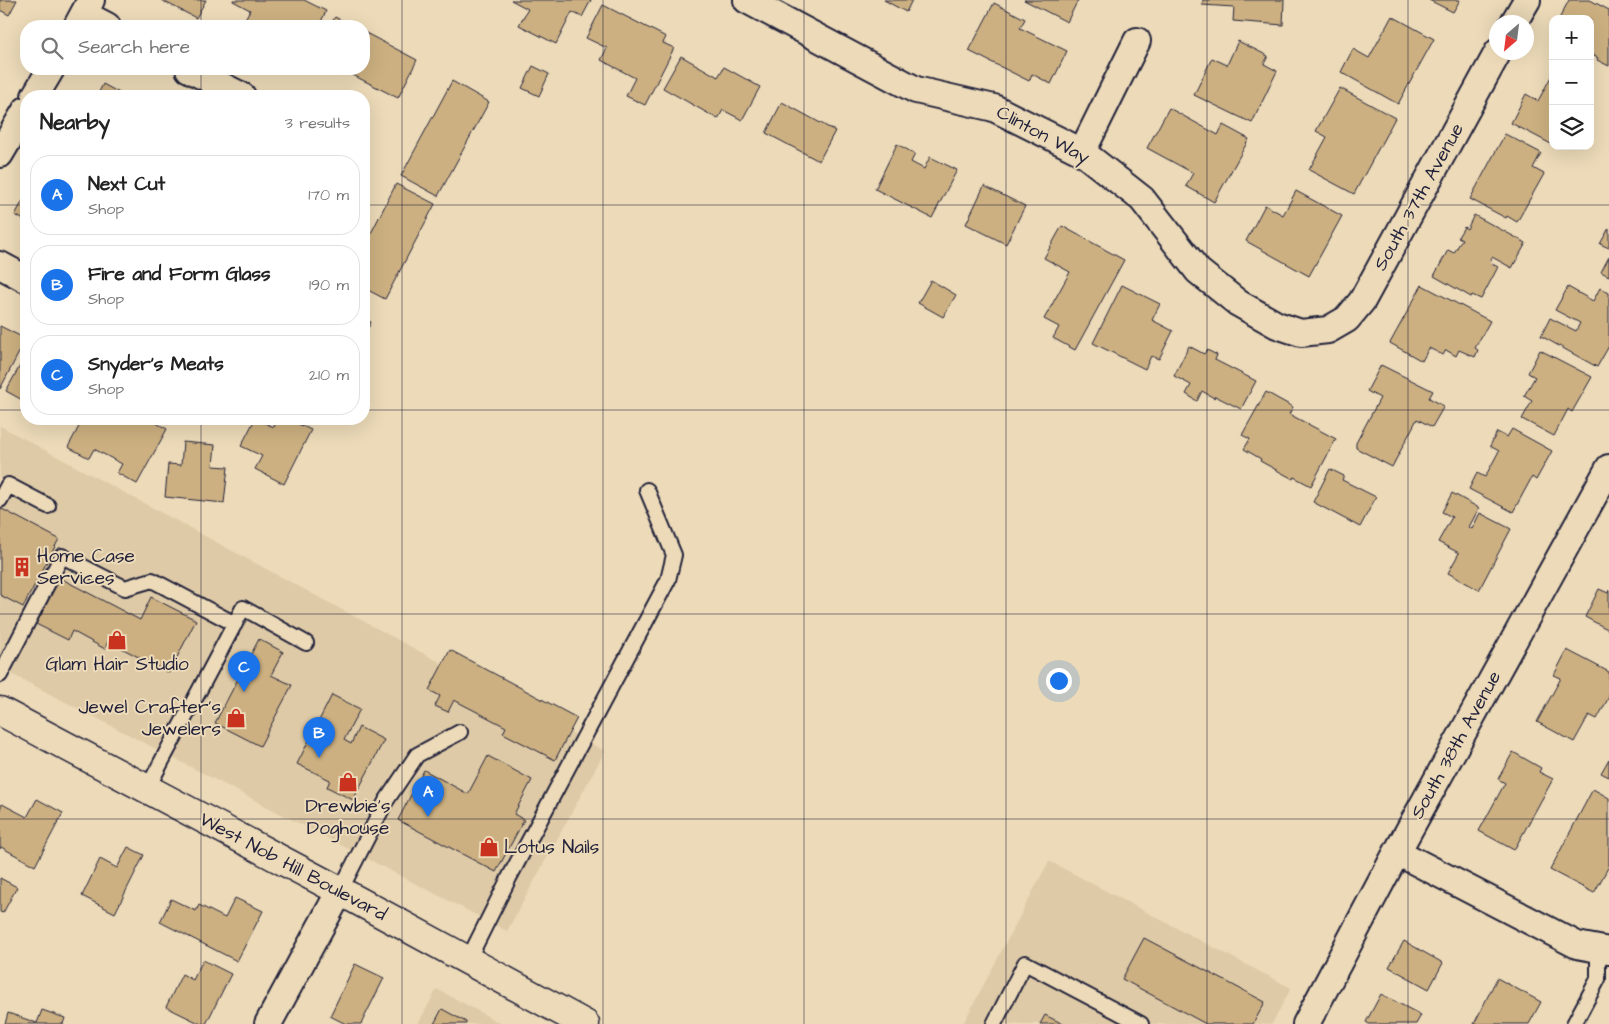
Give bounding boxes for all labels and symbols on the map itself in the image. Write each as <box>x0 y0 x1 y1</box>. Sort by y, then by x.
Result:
north arrow <box>1489 15 1534 60</box>
street label: Clinton Way <box>991 99 1095 172</box>
street label: South 37th Avenue <box>1367 118 1471 276</box>
place label: Home Case Services <box>37 543 135 592</box>
building icon: Home Case Services <box>11 556 33 578</box>
shop icon: Glam Hair Studio <box>106 629 128 651</box>
place label: Glam Hair Studio <box>45 651 189 678</box>
pin: C <box>228 651 260 692</box>
street label: South 38th Avenue <box>1404 666 1508 824</box>
your location <box>1046 668 1072 694</box>
place label: Jewel Crafter's Jewelers <box>78 694 221 743</box>
shop icon: Jewel Crafter's Jewelers <box>225 707 247 729</box>
pin: B <box>303 717 335 758</box>
shop icon: Drewbie's Doghouse <box>337 771 359 793</box>
pin: A <box>412 776 444 817</box>
place label: Drewbie's Doghouse <box>306 793 390 843</box>
street label: West Nob Hill Boulevard <box>195 806 392 928</box>
place label: Lotus Nails <box>504 834 599 861</box>
shop icon: Lotus Nails <box>478 836 500 858</box>

